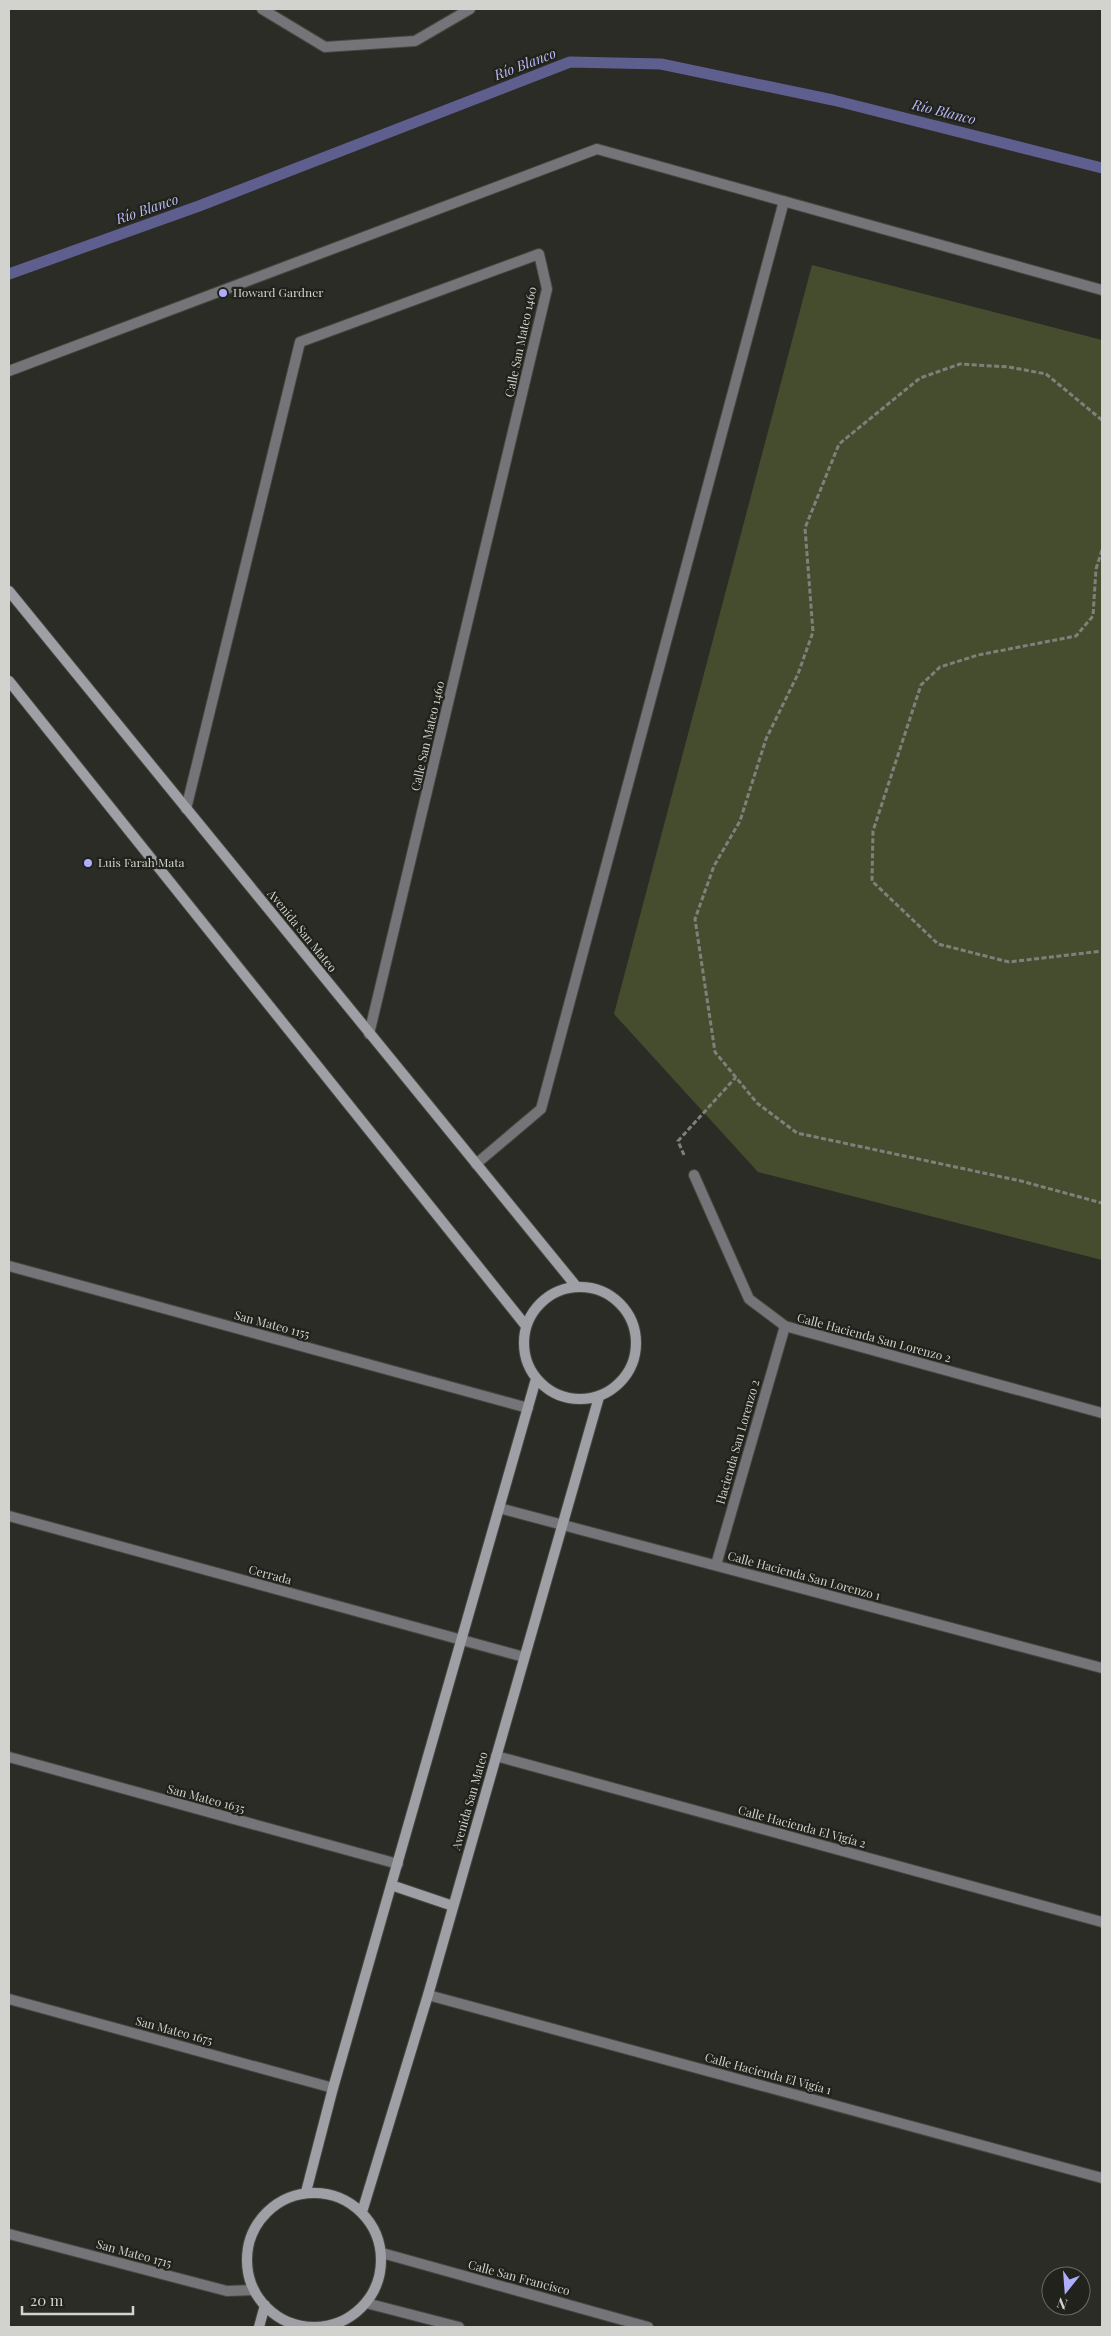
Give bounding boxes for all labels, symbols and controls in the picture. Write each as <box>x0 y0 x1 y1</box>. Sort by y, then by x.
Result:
water label: Río Blanco <box>490 43 559 84</box>
water label: Río Blanco <box>909 94 978 129</box>
water label: Río Blanco <box>112 189 181 228</box>
place label: Howard Gardner <box>233 284 324 300</box>
street label: Calle San Mateo 1460 <box>500 285 540 399</box>
marker: Howard Gardner <box>217 287 229 299</box>
street label: Calle San Mateo 1460 <box>407 679 447 792</box>
place label: Luis Farah Mata <box>98 854 185 870</box>
marker: Luis Farah Mata <box>82 857 94 869</box>
street label: Avenida San Mateo <box>264 885 341 975</box>
street label: San Mateo 1155 <box>233 1306 312 1342</box>
street label: Calle Hacienda San Lorenzo 2 <box>795 1309 953 1365</box>
street label: Hacienda San Lorenzo 2 <box>712 1377 763 1506</box>
street label: Calle Hacienda San Lorenzo 1 <box>726 1547 883 1603</box>
street label: Cerrada <box>247 1561 294 1587</box>
street label: Avenida San Mateo <box>447 1749 491 1853</box>
street label: San Mateo 1635 <box>166 1780 247 1816</box>
street label: Calle Hacienda El Vigía 2 <box>736 1801 868 1851</box>
street label: San Mateo 1675 <box>134 2012 215 2048</box>
street label: Calle Hacienda El Vigía 1 <box>703 2048 834 2098</box>
street label: San Mateo 1715 <box>95 2235 174 2271</box>
street label: Calle San Francisco <box>466 2256 572 2298</box>
north arrow <box>1041 2266 1091 2316</box>
scale bar <box>22 2284 134 2316</box>
text: 20 m <box>30 2290 64 2310</box>
text: N <box>1054 2293 1070 2314</box>

